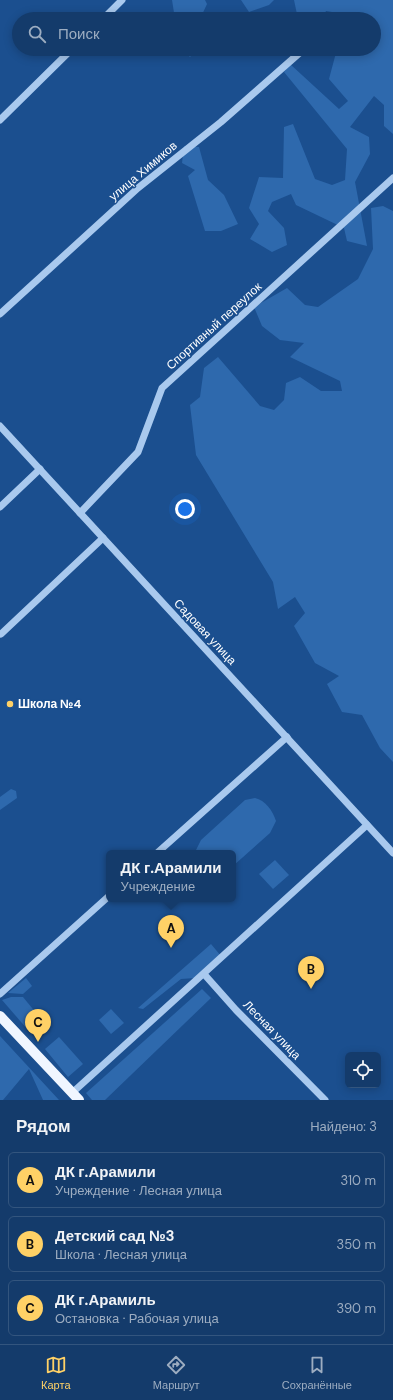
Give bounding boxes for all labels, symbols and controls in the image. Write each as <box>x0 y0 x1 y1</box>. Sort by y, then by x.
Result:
search box <box>12 12 381 56</box>
icon: search <box>26 23 48 45</box>
text: Поиск <box>58 24 100 44</box>
street label: улица Химиков <box>106 138 180 204</box>
street label: Спортивный переулок <box>163 278 266 373</box>
your location <box>175 499 195 519</box>
street label: Садовая улица <box>170 596 240 669</box>
place label: Школа №4 <box>18 696 81 712</box>
marker: Школа №4 <box>5 699 15 709</box>
popup <box>106 850 236 902</box>
text: ДК г.Арамили <box>121 858 221 878</box>
text: Учреждение <box>121 878 195 895</box>
pin: A <box>158 915 184 948</box>
pin: B <box>298 956 324 989</box>
street label: Лесная улица <box>240 997 305 1063</box>
pin: C <box>25 1009 51 1042</box>
map controls <box>345 1052 381 1088</box>
button: locate <box>345 1052 381 1088</box>
text: Рядом <box>16 1115 71 1137</box>
text: Найдено: 3 <box>310 1118 377 1135</box>
text: ДК г.Арамили <box>55 1162 156 1182</box>
text: A <box>25 1172 35 1189</box>
text: 310 m <box>341 1172 376 1189</box>
text: Учреждение · Лесная улица <box>55 1182 222 1199</box>
text: Детский сад №3 <box>55 1226 175 1246</box>
text: B <box>26 1236 34 1253</box>
text: 350 m <box>336 1236 376 1253</box>
text: Школа · Лесная улица <box>55 1246 187 1263</box>
text: ДК г.Арамиль <box>55 1290 156 1310</box>
text: C <box>25 1300 35 1317</box>
text: 390 m <box>337 1300 376 1317</box>
text: Остановка · Рабочая улица <box>55 1310 219 1327</box>
tab: Карта <box>41 1354 71 1392</box>
tab: Маршрут <box>153 1354 200 1392</box>
tab: Сохранённые <box>282 1354 352 1392</box>

